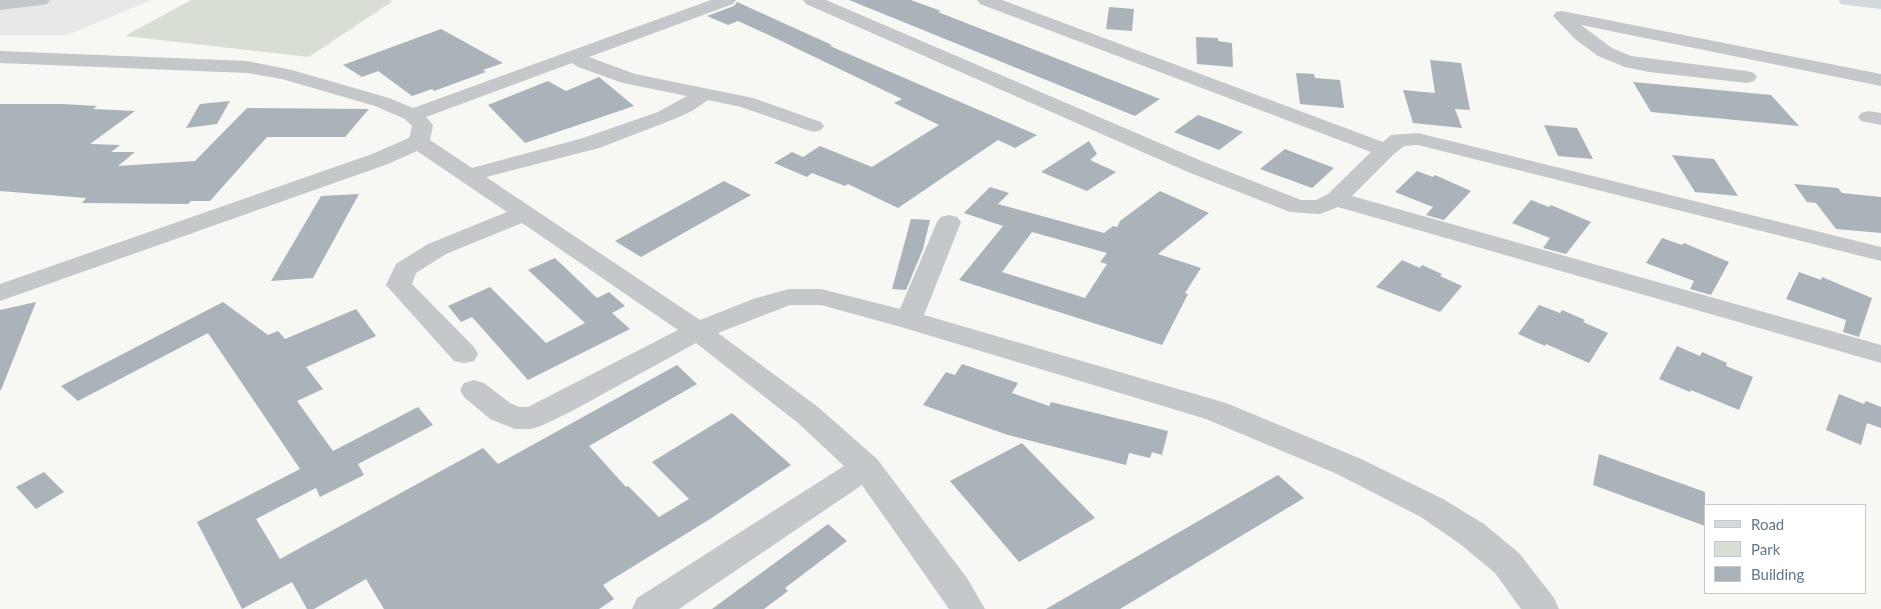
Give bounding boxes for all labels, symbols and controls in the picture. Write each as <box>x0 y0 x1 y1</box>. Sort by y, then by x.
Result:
legend <box>1704 504 1866 594</box>
text: Road <box>1751 515 1784 533</box>
text: Park <box>1751 540 1780 558</box>
text: Building <box>1751 565 1804 583</box>

